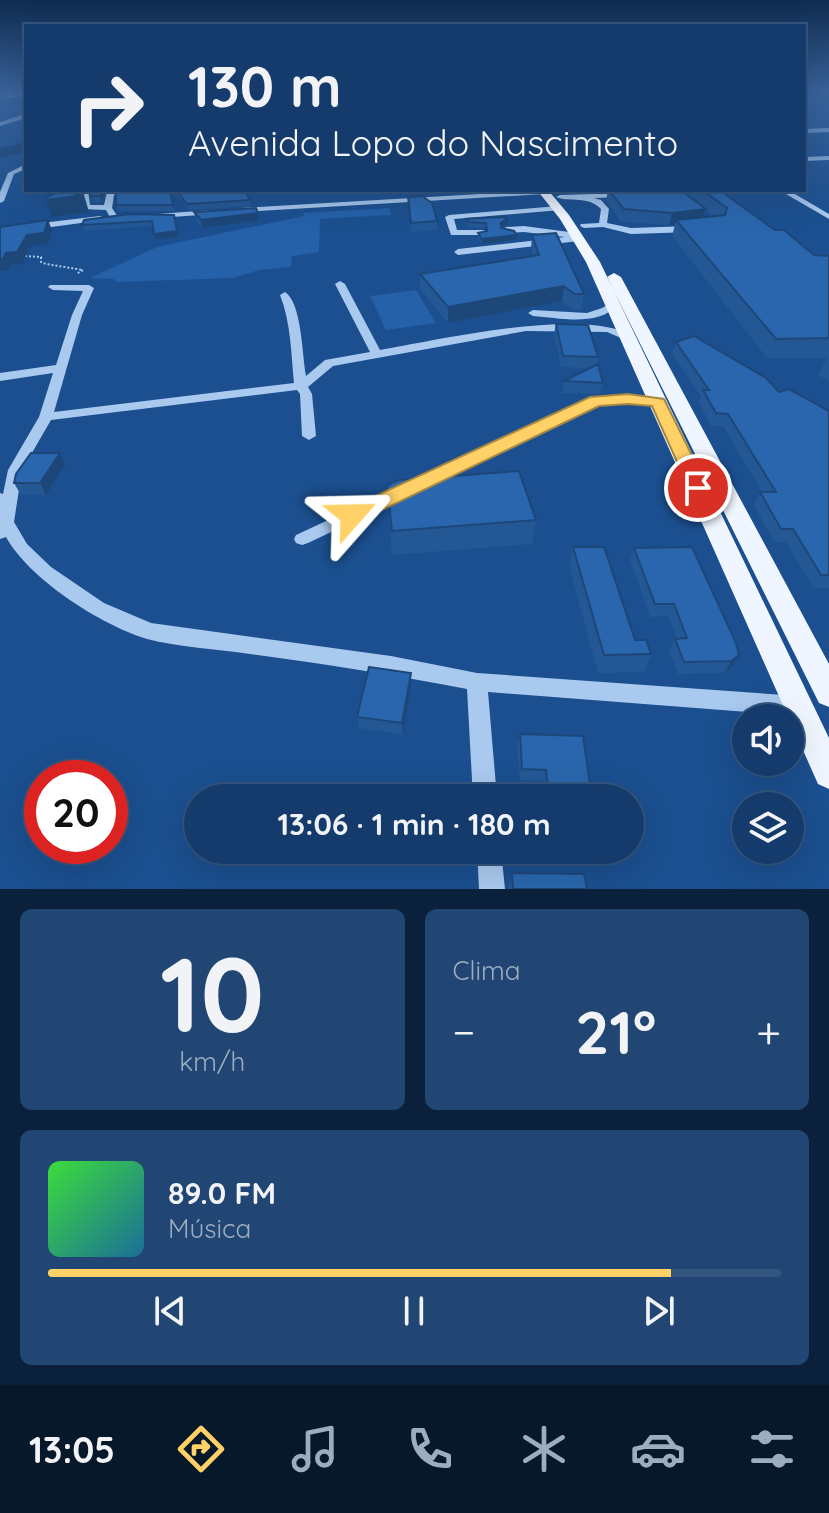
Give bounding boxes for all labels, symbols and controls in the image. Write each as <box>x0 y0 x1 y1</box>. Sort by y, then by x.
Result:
text: 130 m <box>188 51 342 121</box>
icon: right <box>56 56 160 160</box>
text: Avenida Lopo do Nascimento <box>188 120 678 165</box>
pin <box>664 454 732 522</box>
icon: arrive <box>676 466 720 510</box>
position arrow <box>310 473 394 557</box>
map controls <box>732 704 804 864</box>
button: sound <box>732 704 804 776</box>
speed limit sign: 20 <box>24 760 128 864</box>
button: layers <box>732 792 804 864</box>
text: 13:06 · 1 min · 180 m <box>277 805 551 843</box>
text: 10 <box>160 928 264 1058</box>
text: Clima <box>453 954 521 987</box>
text: 21° <box>575 994 656 1069</box>
text: − <box>453 1004 475 1059</box>
text: + <box>756 1004 781 1059</box>
text: km/h <box>179 1045 245 1078</box>
text: 89.0 FM <box>168 1174 276 1212</box>
text: Música <box>168 1212 251 1245</box>
icon: previous <box>148 1289 192 1333</box>
icon: pause <box>392 1289 436 1333</box>
icon: next <box>637 1289 681 1333</box>
icon: directions <box>173 1421 229 1477</box>
icon: music <box>287 1421 343 1477</box>
icon: phone <box>402 1421 458 1477</box>
icon: climate <box>516 1421 572 1477</box>
icon: car <box>630 1421 686 1477</box>
icon: filters <box>744 1421 800 1477</box>
text: 13:05 <box>29 1427 115 1472</box>

